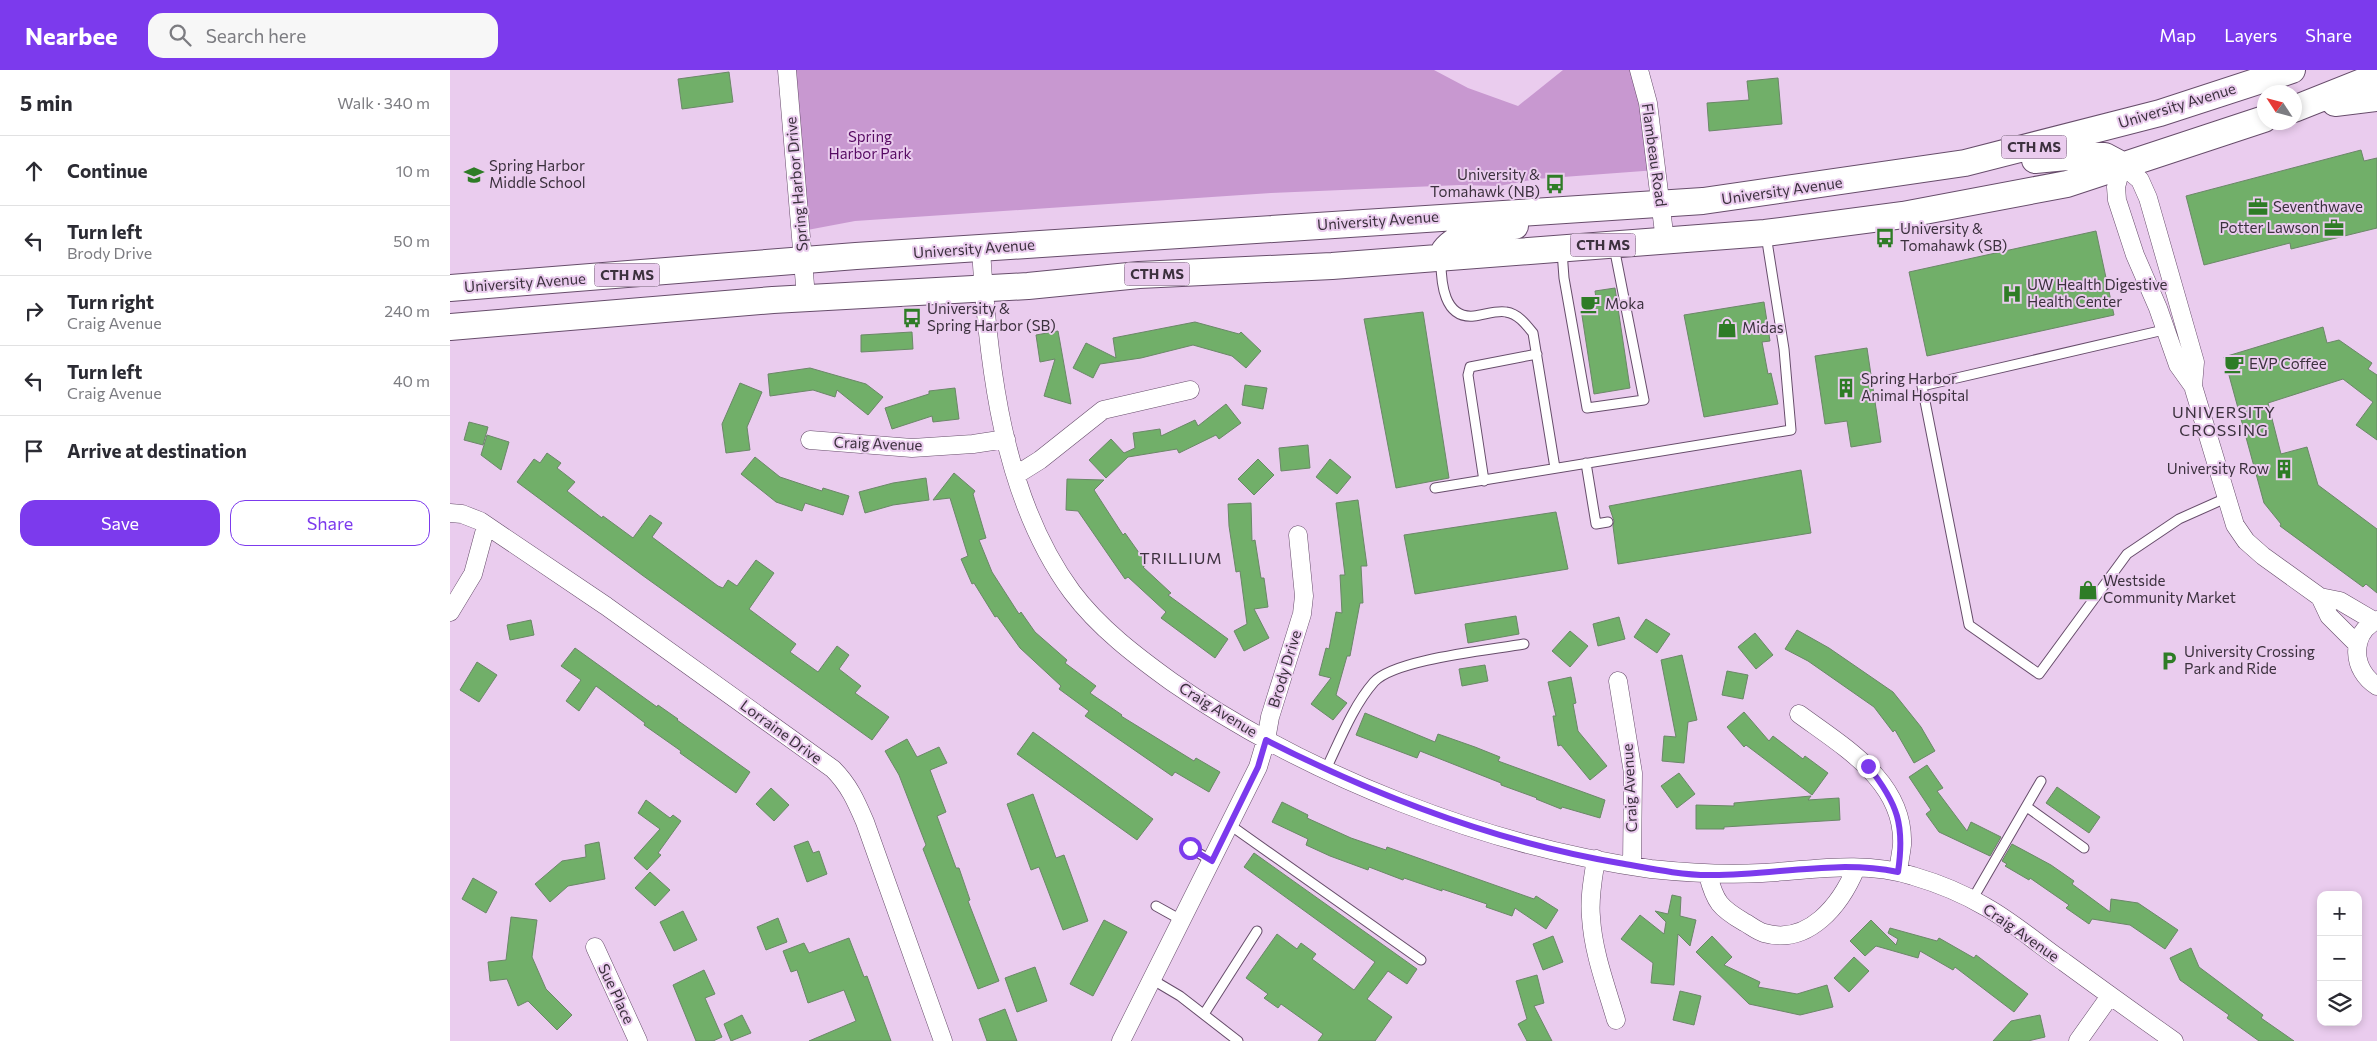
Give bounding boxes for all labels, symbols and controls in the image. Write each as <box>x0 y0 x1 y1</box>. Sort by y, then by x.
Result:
search box <box>148 13 498 58</box>
text: Nearbee <box>25 21 118 50</box>
icon: search <box>166 21 194 49</box>
text: Search here <box>206 24 306 47</box>
text: Map <box>2159 24 2196 46</box>
text: Layers <box>2224 24 2277 46</box>
text: Share <box>2305 24 2352 46</box>
street label: University Avenue <box>2116 79 2238 131</box>
north arrow <box>2257 85 2302 130</box>
text: 5 min <box>20 90 73 115</box>
text: Walk · 340 m <box>337 93 430 112</box>
street label: Flambeau Road <box>1639 102 1671 208</box>
street label: Spring Harbor Drive <box>781 116 811 252</box>
park label: Spring Harbor Park <box>828 127 912 162</box>
road number: CTH MS <box>2002 136 2066 158</box>
place label: Spring Harbor Middle School <box>489 156 586 191</box>
icon: ahead <box>20 157 48 185</box>
text: Continue <box>67 159 147 182</box>
text: 10 m <box>396 161 430 180</box>
school or university icon: Spring Harbor Middle School <box>463 164 485 186</box>
place label: University & Tomahawk (NB) <box>1430 165 1540 200</box>
bus stop icon: University & Tomahawk (NB) <box>1544 173 1566 195</box>
street label: University Avenue <box>1720 173 1844 207</box>
office icon: Seventhwave <box>2247 196 2269 218</box>
place label: Seventhwave <box>2273 197 2363 215</box>
street label: University Avenue <box>1316 207 1439 233</box>
office icon: Potter Lawson <box>2323 217 2345 239</box>
place label: Potter Lawson <box>2219 218 2319 236</box>
place label: University & Tomahawk (SB) <box>1900 219 2007 254</box>
text: Turn left <box>67 220 142 243</box>
icon: left <box>20 227 48 255</box>
bus stop icon: University & Tomahawk (SB) <box>1874 227 1896 249</box>
text: 50 m <box>393 231 430 250</box>
road number: CTH MS <box>1570 234 1636 256</box>
street label: University Avenue <box>912 235 1035 261</box>
text: Brody Drive <box>67 243 152 262</box>
road number: CTH MS <box>1124 262 1190 285</box>
road number: CTH MS <box>594 264 660 286</box>
street label: University Avenue <box>463 269 586 295</box>
place label: UW Health Digestive Health Center <box>2027 275 2168 310</box>
hospital icon: UW Health Digestive Health Center <box>2001 283 2023 305</box>
text: Turn right <box>67 290 154 313</box>
cafe icon: Moka <box>1579 293 1601 315</box>
place label: Moka <box>1605 294 1644 312</box>
icon: right <box>20 297 48 325</box>
place label: University & Spring Harbor (SB) <box>927 299 1056 334</box>
text: 240 m <box>384 301 430 320</box>
bus stop icon: University & Spring Harbor (SB) <box>901 307 923 329</box>
text: Craig Avenue <box>67 313 162 332</box>
shop icon: Midas <box>1716 317 1738 339</box>
place label: Midas <box>1742 318 1784 336</box>
cafe icon: EVP Coffee <box>2223 353 2245 375</box>
place label: EVP Coffee <box>2249 354 2327 372</box>
text: Turn left <box>67 360 142 383</box>
icon: left <box>20 367 48 395</box>
place label: Spring Harbor Animal Hospital <box>1861 369 1969 404</box>
text: 40 m <box>393 371 430 390</box>
building icon: Spring Harbor Animal Hospital <box>1835 377 1857 399</box>
text: Craig Avenue <box>67 383 162 402</box>
district label: UNIVERSITY CROSSING <box>2172 402 2276 439</box>
street label: Craig Avenue <box>833 432 923 454</box>
icon: arrive <box>20 437 48 465</box>
text: Arrive at destination <box>67 439 247 462</box>
building icon: University Row <box>2273 458 2295 480</box>
place label: University Row <box>2167 459 2269 477</box>
button: Save <box>20 500 220 546</box>
button: Share <box>230 500 430 546</box>
district label: TRILLIUM <box>1139 548 1223 567</box>
place label: Westside Community Market <box>2103 571 2236 606</box>
shop icon: Westside Community Market <box>2077 579 2099 601</box>
street label: Brody Drive <box>1264 628 1304 710</box>
place label: University Crossing Park and Ride <box>2184 642 2315 677</box>
parking icon: University Crossing Park and Ride <box>2158 650 2180 672</box>
street label: Craig Avenue <box>1176 678 1261 740</box>
street label: Lorraine Drive <box>737 695 826 767</box>
street label: Craig Avenue <box>1618 743 1640 833</box>
route end <box>1857 755 1880 778</box>
route start <box>1179 837 1202 860</box>
map controls <box>2317 891 2362 1026</box>
button: + <box>2317 891 2362 936</box>
street label: Craig Avenue <box>1980 899 2063 965</box>
button: − <box>2317 936 2362 981</box>
street label: Sue Place <box>595 961 639 1027</box>
button: layers <box>2317 981 2362 1026</box>

